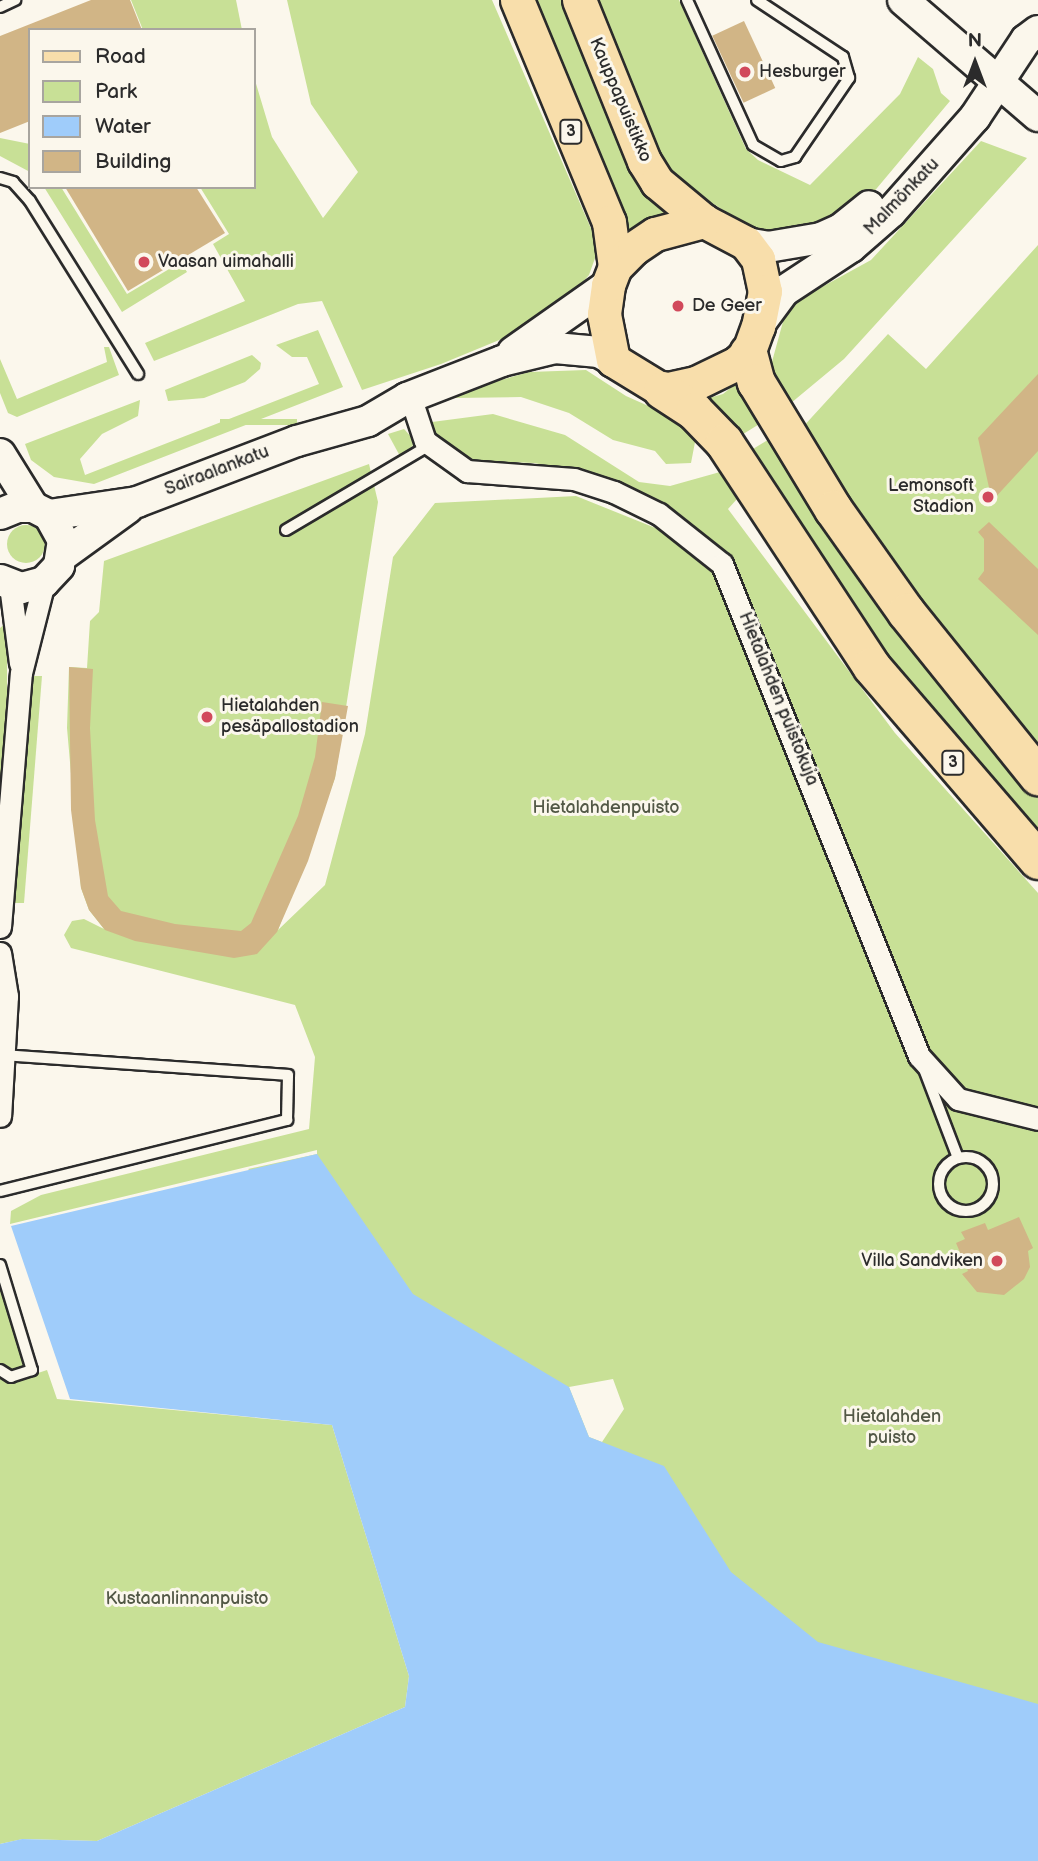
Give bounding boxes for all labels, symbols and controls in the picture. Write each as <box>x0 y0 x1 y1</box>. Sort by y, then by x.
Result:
legend <box>28 28 256 189</box>
north arrow <box>940 28 1010 98</box>
text: N <box>968 30 982 53</box>
street label: Kauppapuistikko <box>584 34 656 166</box>
text: Road <box>95 44 146 69</box>
place label: Hesburger <box>759 61 845 83</box>
marker: Hesburger <box>737 64 753 80</box>
text: Park <box>95 79 137 104</box>
text: Water <box>95 114 151 139</box>
road number: 3 <box>559 120 583 144</box>
text: Building <box>95 149 171 174</box>
street label: Malmönkatu <box>860 154 944 240</box>
place label: Vaasan uimahalli <box>158 251 294 273</box>
marker: Vaasan uimahalli <box>136 254 152 270</box>
place label: De Geer <box>692 295 762 317</box>
marker: De Geer <box>670 298 686 314</box>
street label: Sairaalankatu <box>162 441 272 501</box>
place label: Lemonsoft Stadion <box>888 476 974 518</box>
marker: Lemonsoft Stadion <box>980 489 996 505</box>
street label: Hietalahden puistokuja <box>733 609 823 789</box>
place label: Hietalahden pesäpallostadion <box>221 696 359 738</box>
marker: Hietalahden pesäpallostadion <box>199 709 215 725</box>
road number: 3 <box>941 750 965 776</box>
park label: Hietalahdenpuisto <box>532 797 680 819</box>
place label: Villa Sandviken <box>861 1250 983 1272</box>
marker: Villa Sandviken <box>989 1253 1005 1269</box>
park label: Hietalahden puisto <box>843 1407 941 1450</box>
park label: Kustaanlinnanpuisto <box>105 1588 269 1610</box>

